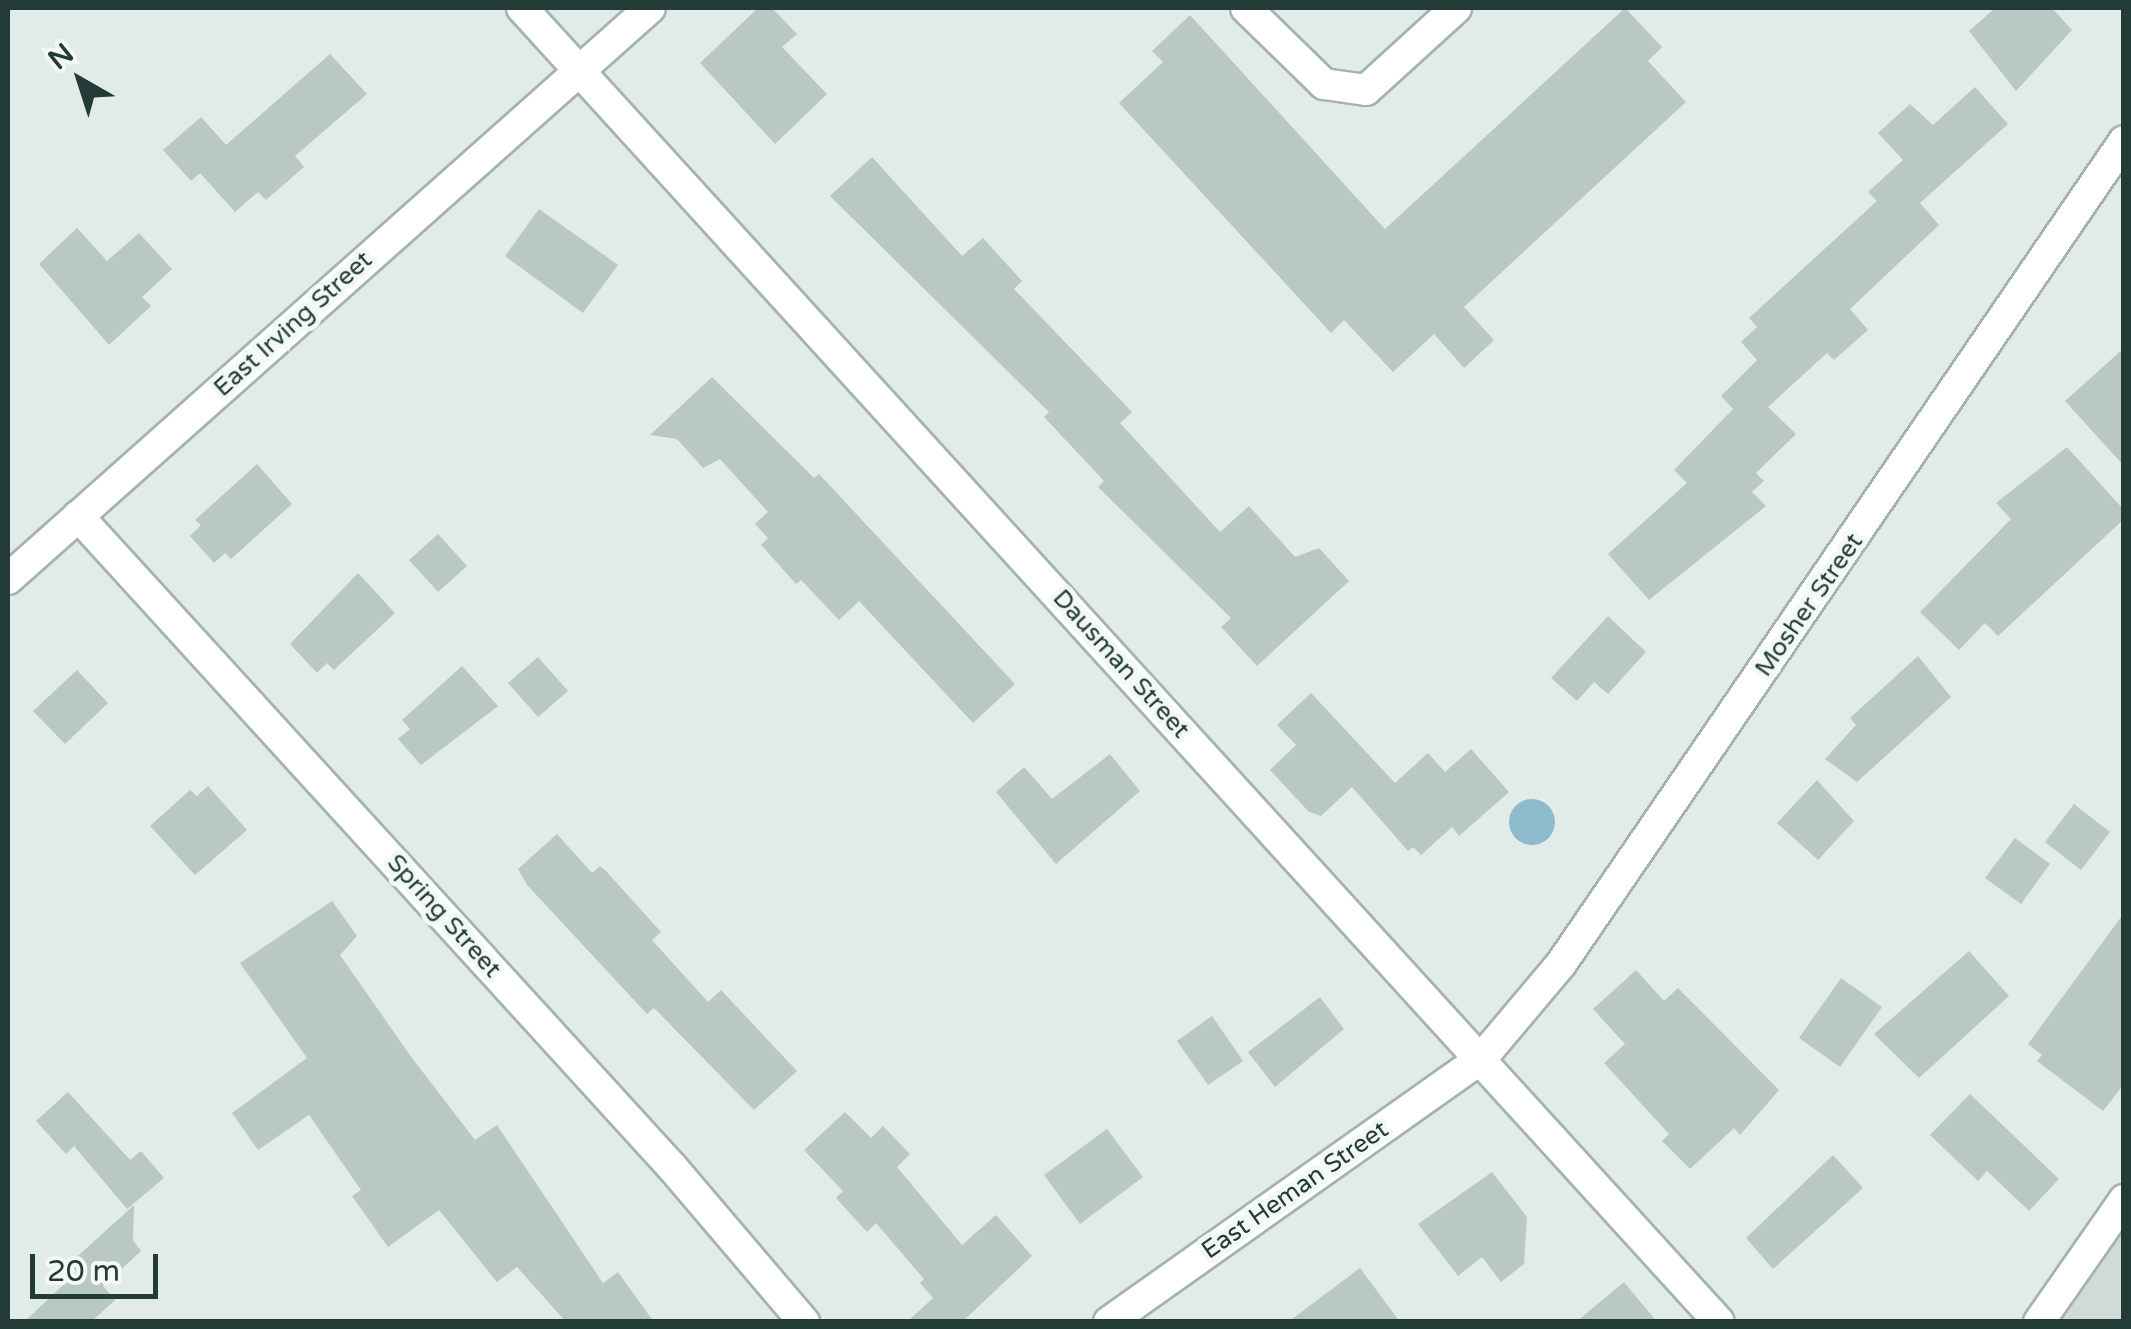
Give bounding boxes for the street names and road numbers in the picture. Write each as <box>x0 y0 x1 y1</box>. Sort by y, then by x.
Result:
street label: East Irving Street <box>208 245 378 403</box>
street label: Mosher Street <box>1749 528 1869 682</box>
street label: Dausman Street <box>1046 583 1196 745</box>
street label: Spring Street <box>381 848 507 984</box>
street label: East Heman Street <box>1196 1114 1394 1266</box>

